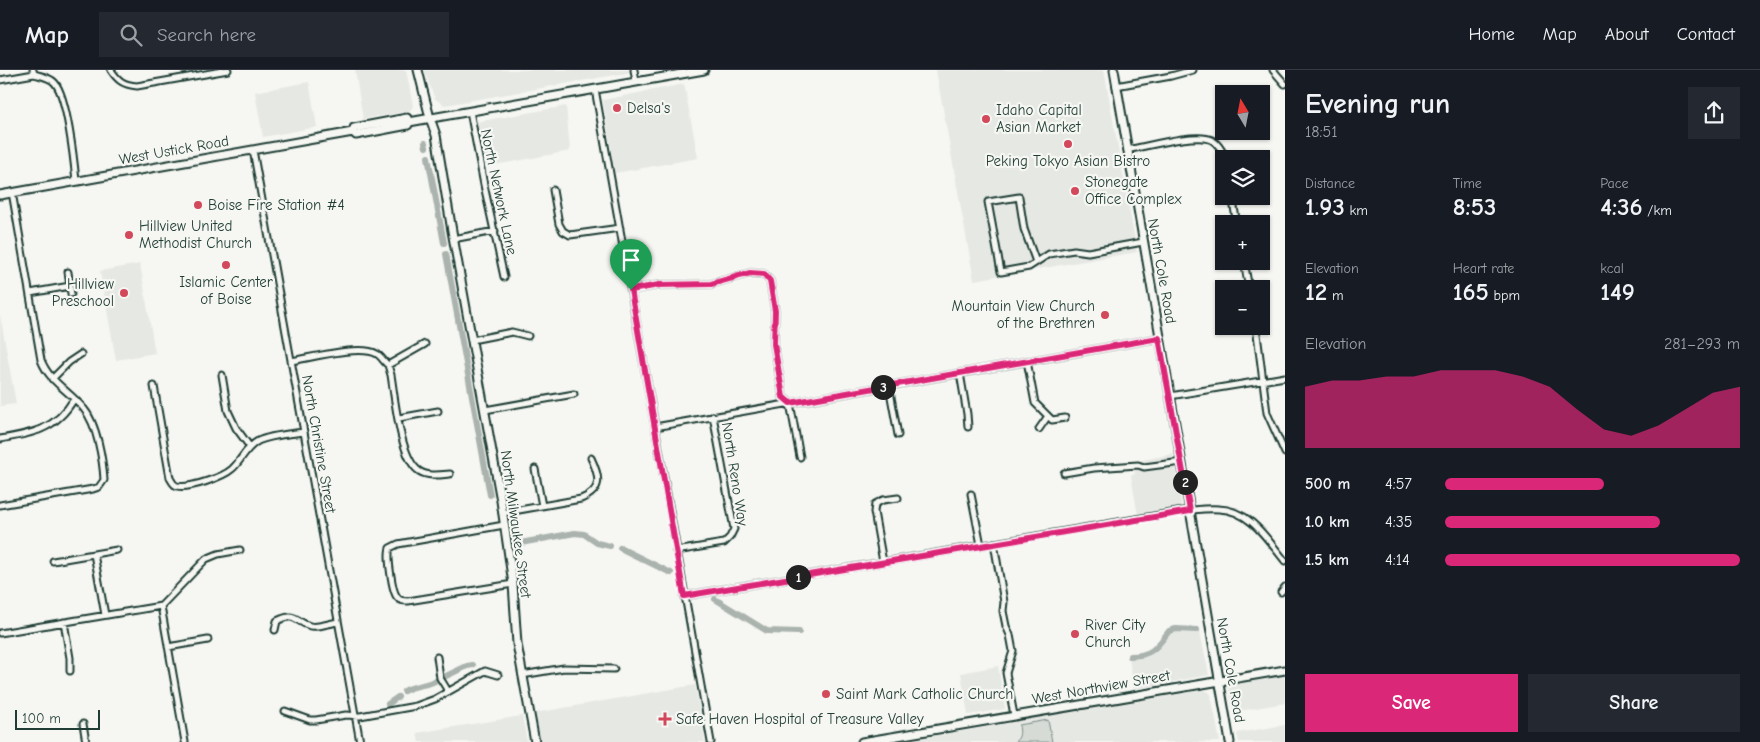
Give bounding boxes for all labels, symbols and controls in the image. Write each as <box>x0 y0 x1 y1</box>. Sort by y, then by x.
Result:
search box <box>99 12 449 57</box>
text: Map <box>25 21 69 49</box>
icon: search <box>117 21 145 49</box>
text: Search here <box>157 24 256 46</box>
text: Home <box>1468 24 1515 45</box>
text: Map <box>1543 24 1577 45</box>
text: About <box>1605 24 1649 45</box>
text: Contact <box>1677 24 1735 45</box>
north arrow <box>1215 85 1270 140</box>
map controls <box>1215 85 1270 335</box>
button: share <box>1688 87 1740 139</box>
text: Evening run <box>1305 88 1450 120</box>
place label: Delsa's <box>627 99 670 117</box>
place label: Idaho Capital Asian Market <box>996 101 1082 136</box>
marker: Delsa's <box>611 102 623 114</box>
marker: Idaho Capital Asian Market <box>980 113 992 125</box>
text: 18:51 <box>1305 123 1337 141</box>
street label: North Network Lane <box>477 127 521 257</box>
street label: West Ustick Road <box>118 131 230 169</box>
marker: Peking Tokyo Asian Bistro <box>1062 138 1074 150</box>
button: layers <box>1215 150 1270 205</box>
place label: Peking Tokyo Asian Bistro <box>986 152 1150 170</box>
place label: Stonegate Office Complex <box>1085 173 1182 208</box>
text: Distance <box>1305 175 1355 192</box>
text: Time <box>1453 175 1482 192</box>
text: Pace <box>1600 175 1629 192</box>
marker: Stonegate Office Complex <box>1069 185 1081 197</box>
text: 1.93 <box>1305 192 1345 221</box>
text: 8:53 <box>1453 192 1496 221</box>
text: 4:36 <box>1600 192 1643 221</box>
place label: Boise Fire Station #4 <box>208 196 345 214</box>
marker: Boise Fire Station #4 <box>192 199 204 211</box>
text: km <box>1345 202 1368 219</box>
text: /km <box>1643 202 1672 219</box>
button: + <box>1215 215 1270 270</box>
place label: Hillview United Methodist Church <box>139 217 252 252</box>
street label: North Cole Road <box>1144 217 1180 325</box>
marker: Hillview United Methodist Church <box>123 229 135 241</box>
pin <box>610 239 652 290</box>
icon: arrive <box>617 246 645 274</box>
marker: Islamic Center of Boise <box>220 259 232 271</box>
text: Elevation <box>1305 260 1359 277</box>
text: Heart rate <box>1453 260 1514 277</box>
text: kcal <box>1600 260 1624 277</box>
place label: Islamic Center of Boise <box>179 273 273 308</box>
place label: Hillview Preschool <box>52 275 114 310</box>
text: 12 <box>1305 277 1327 306</box>
text: 165 <box>1453 277 1489 306</box>
text: 149 <box>1600 277 1635 306</box>
button: − <box>1215 280 1270 335</box>
marker: Hillview Preschool <box>118 287 130 299</box>
text: m <box>1327 287 1344 304</box>
text: bpm <box>1489 287 1520 304</box>
place label: Mountain View Church of the Brethren <box>952 297 1095 332</box>
marker: Mountain View Church of the Brethren <box>1099 309 1111 321</box>
text: Elevation <box>1305 335 1366 353</box>
text: 281–293 m <box>1664 335 1740 353</box>
street label: North Christine Street <box>298 373 340 515</box>
pin: 3 <box>870 374 896 400</box>
text: 3 <box>880 379 887 396</box>
street label: North Reno Way <box>718 421 752 528</box>
street label: North Milwaukee Street <box>497 449 535 600</box>
pin: 2 <box>1172 470 1198 494</box>
text: 2 <box>1182 474 1189 491</box>
text: 500 m <box>1305 475 1350 493</box>
text: 4:57 <box>1385 475 1412 493</box>
text: 1.0 km <box>1305 513 1350 531</box>
text: 4:35 <box>1385 513 1412 531</box>
text: 1.5 km <box>1305 551 1349 569</box>
text: 4:14 <box>1385 551 1410 569</box>
pin: 1 <box>786 564 810 590</box>
text: 1 <box>796 569 801 586</box>
place label: River City Church <box>1085 616 1146 651</box>
street label: North Cole Road <box>1213 616 1249 724</box>
marker: River City Church <box>1069 628 1081 640</box>
street label: West Northview Street <box>1031 666 1172 708</box>
button: Save <box>1305 674 1518 732</box>
button: Share <box>1528 674 1740 732</box>
place label: Saint Mark Catholic Church <box>836 685 1013 703</box>
marker: Saint Mark Catholic Church <box>820 688 832 700</box>
scale bar <box>15 707 100 730</box>
text: 100 m <box>22 710 61 727</box>
place label: Safe Haven Hospital of Treasure Valley <box>676 710 924 728</box>
marker: Safe Haven Hospital of Treasure Valley <box>658 712 672 726</box>

